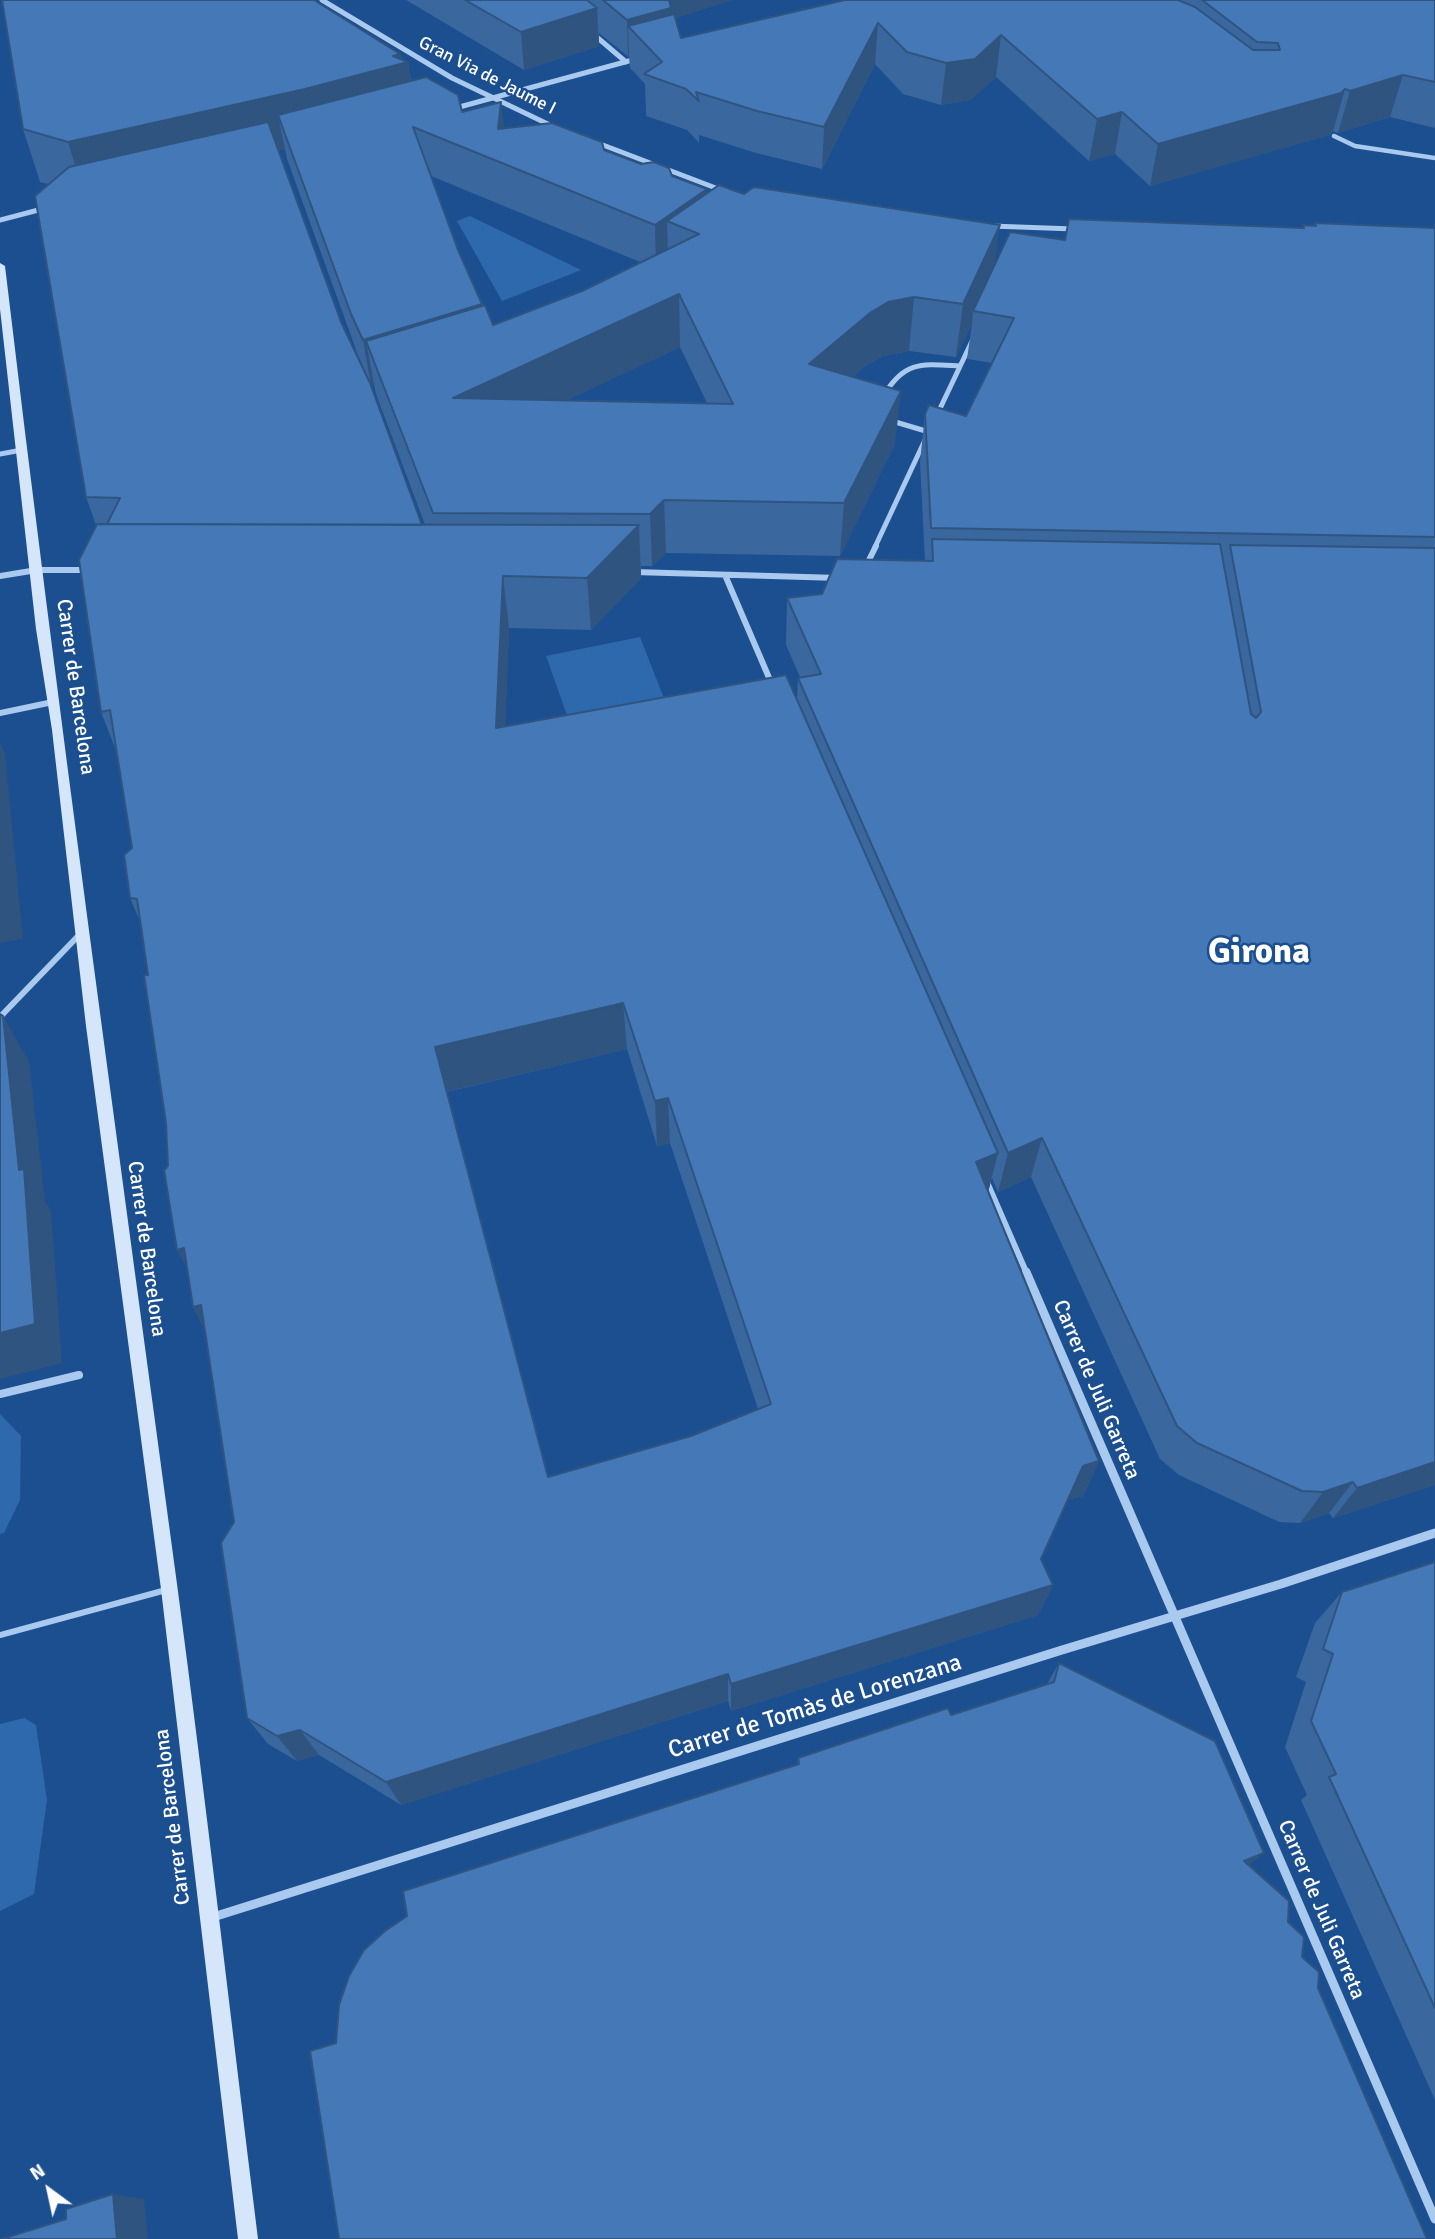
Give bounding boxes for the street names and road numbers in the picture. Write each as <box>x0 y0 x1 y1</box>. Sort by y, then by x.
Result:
street label: Gran Via de Jaume I <box>415 32 559 120</box>
street label: Carrer de Barcelona <box>50 597 100 777</box>
street label: Carrer de Barcelona <box>121 1159 171 1339</box>
street label: Carrer de Juli Garreta <box>1047 1297 1145 1483</box>
street label: Carrer de Tomàs de Lorenzana <box>665 1649 965 1765</box>
street label: Carrer de Barcelona <box>150 1727 196 1907</box>
street label: Carrer de Juli Garreta <box>1272 1817 1370 2003</box>

